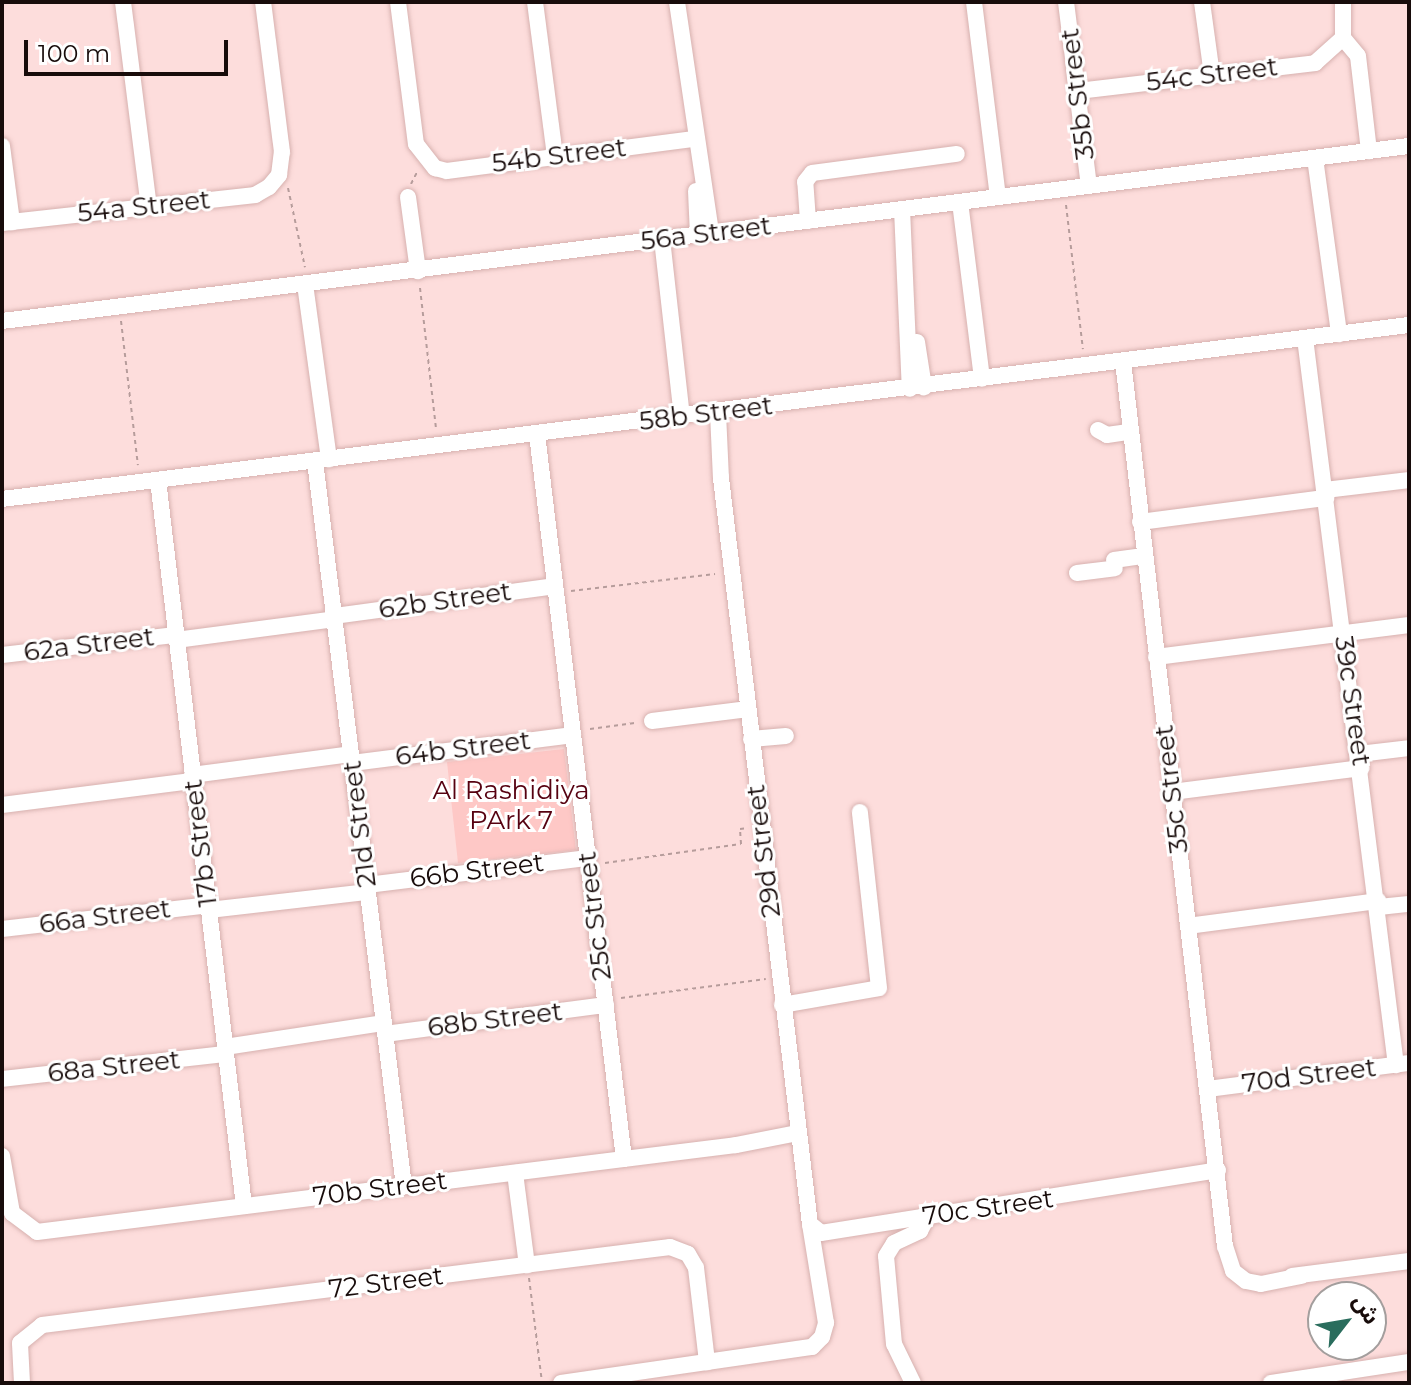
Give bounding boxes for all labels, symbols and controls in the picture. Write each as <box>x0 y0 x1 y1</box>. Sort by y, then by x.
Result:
scale bar <box>28 24 232 74</box>
street label: 35b Street <box>1054 27 1102 161</box>
text: 100 m <box>38 39 110 68</box>
street label: 54c Street <box>1144 51 1280 99</box>
street label: 54b Street <box>490 132 628 180</box>
street label: 54a Street <box>76 185 212 229</box>
street label: 56a Street <box>639 211 773 257</box>
street label: 58b Street <box>637 390 775 438</box>
street label: 62b Street <box>377 576 513 626</box>
street label: 62a Street <box>22 622 156 668</box>
street label: 39c Street <box>1327 634 1377 768</box>
street label: 35c Street <box>1149 723 1195 855</box>
street label: 64b Street <box>394 725 532 773</box>
street label: 21d Street <box>337 759 383 889</box>
park label: Al Rashidiya PArk 7 <box>432 775 590 836</box>
street label: 17b Street <box>178 778 224 908</box>
street label: 29d Street <box>740 783 788 919</box>
street label: 66b Street <box>408 847 546 895</box>
street label: 25c Street <box>572 850 618 982</box>
street label: 66a Street <box>37 893 173 941</box>
street label: 68b Street <box>426 996 564 1044</box>
street label: 68a Street <box>46 1045 182 1089</box>
street label: 70d Street <box>1240 1052 1378 1100</box>
street label: 70b Street <box>311 1165 449 1213</box>
street label: 70c Street <box>920 1183 1056 1233</box>
street label: 72 Street <box>327 1260 445 1306</box>
north arrow <box>1307 1281 1387 1361</box>
text: ش <box>1347 1290 1386 1329</box>

